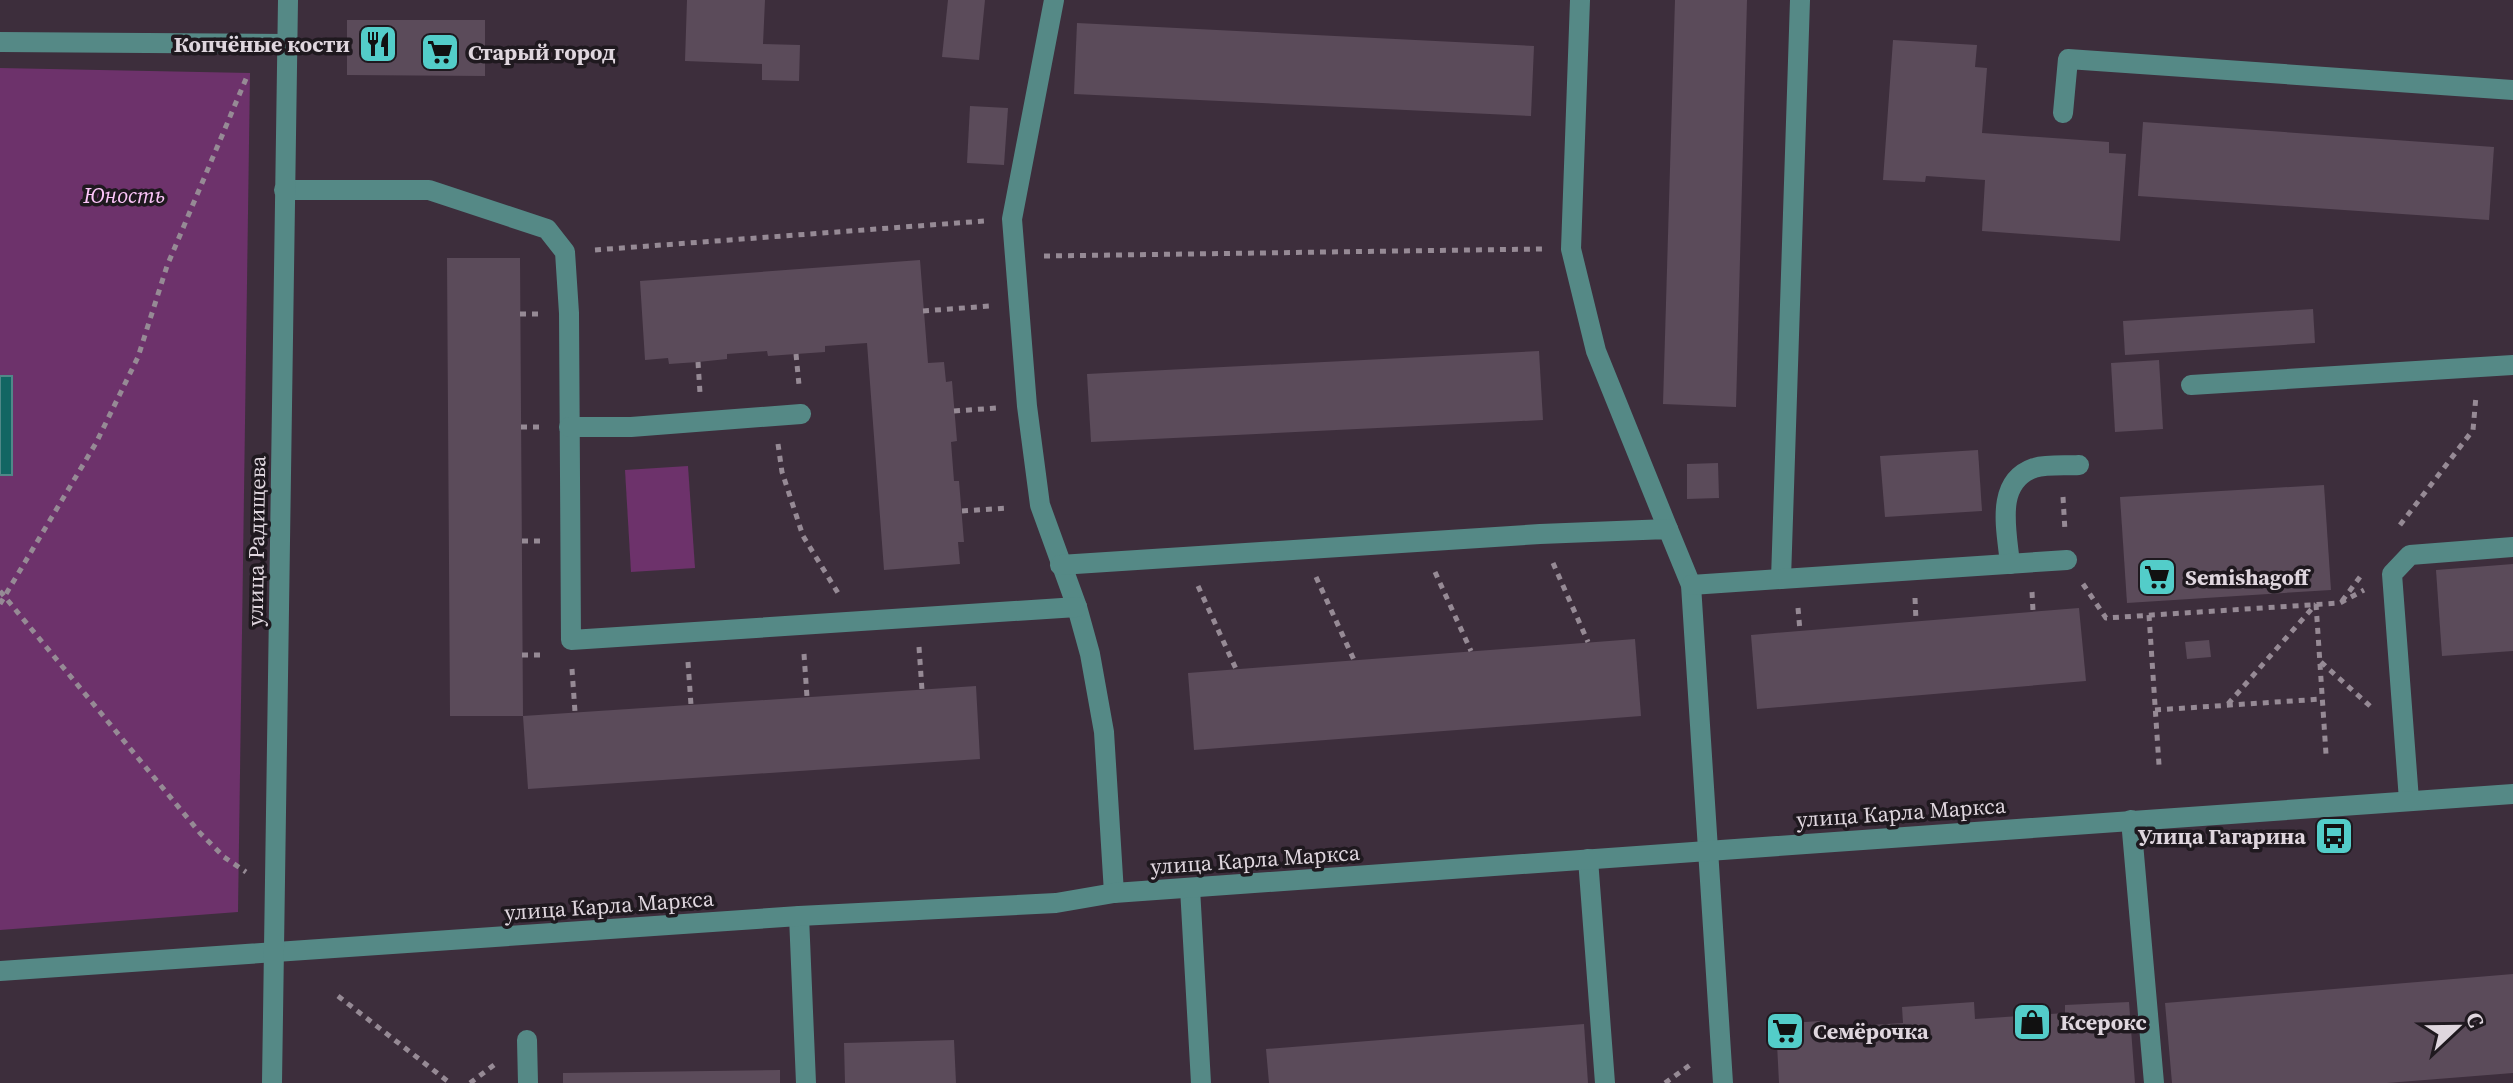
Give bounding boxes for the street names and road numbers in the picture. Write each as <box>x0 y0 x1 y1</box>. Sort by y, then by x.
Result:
street label: улица Радищева <box>240 455 272 627</box>
street label: улица Карла Маркса <box>1795 790 2008 834</box>
street label: улица Карла Маркса <box>1149 837 1362 881</box>
street label: улица Карла Маркса <box>503 883 716 927</box>

